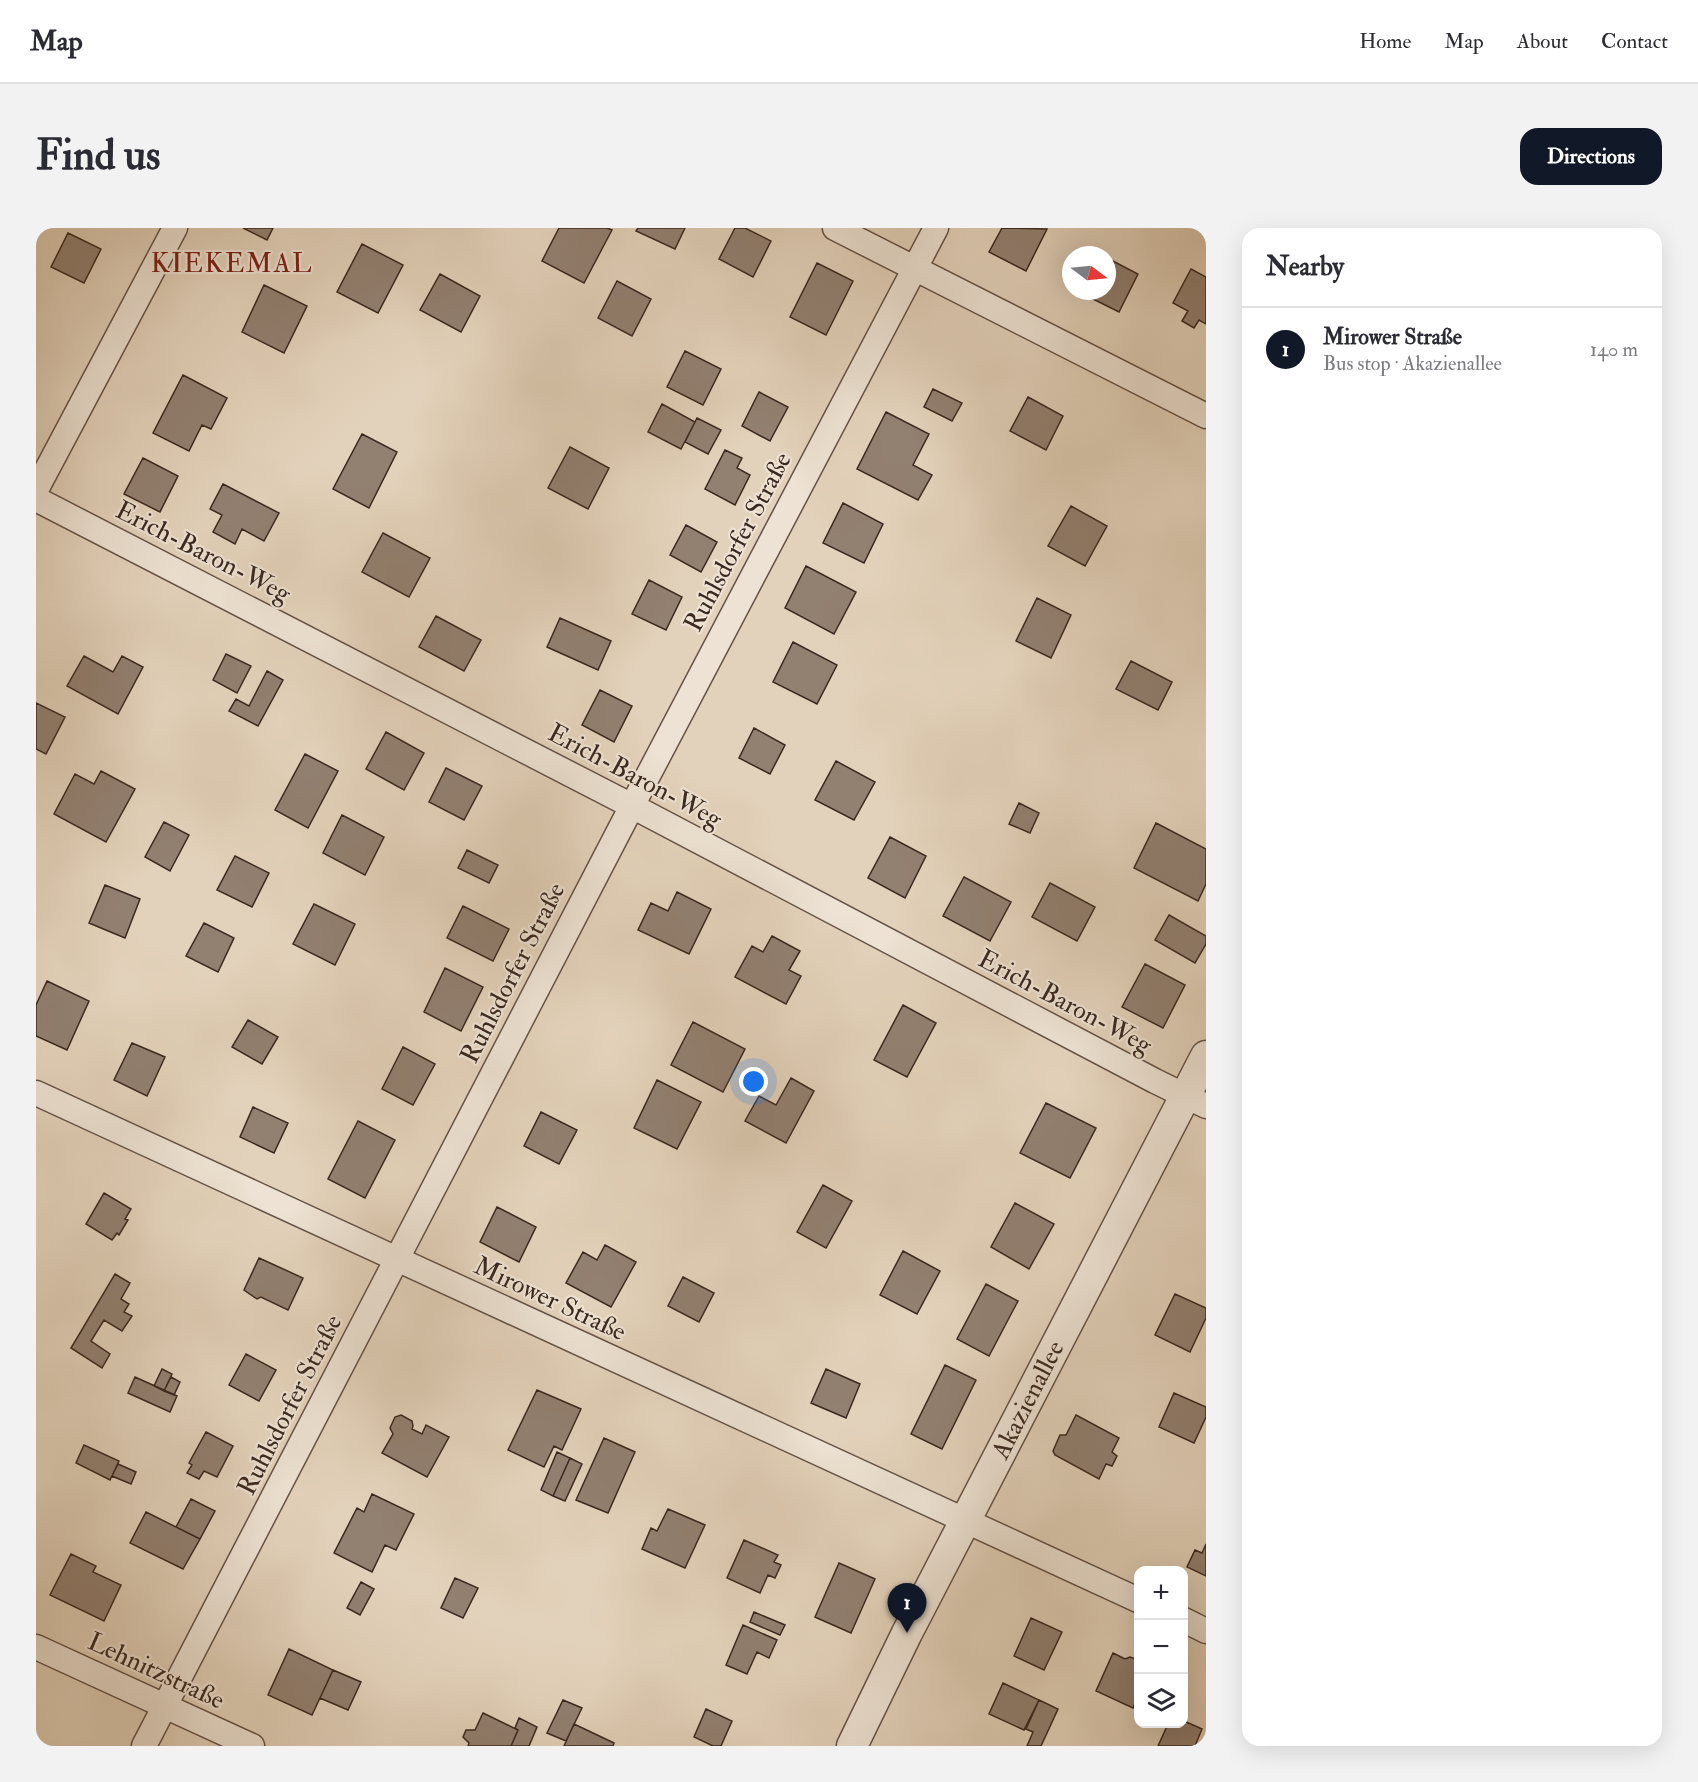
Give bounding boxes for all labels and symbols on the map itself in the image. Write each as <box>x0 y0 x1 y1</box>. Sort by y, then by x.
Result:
north arrow <box>1062 246 1116 300</box>
district label: KIEKEMAL <box>151 247 313 280</box>
street label: Ruhlsdorfer Straße <box>677 447 799 637</box>
street label: Erich-Baron-Weg <box>110 494 297 610</box>
street label: Erich-Baron-Weg <box>543 717 728 836</box>
street label: Ruhlsdorfer Straße <box>454 877 572 1069</box>
street label: Erich-Baron-Weg <box>973 943 1158 1062</box>
your location <box>739 1067 768 1096</box>
street label: Mirower Straße <box>469 1250 631 1348</box>
street label: Ruhlsdorfer Straße <box>231 1309 349 1501</box>
street label: Akazienallee <box>984 1335 1072 1466</box>
pin: 1 <box>888 1584 926 1633</box>
street label: Lehnitzstraße <box>83 1625 230 1717</box>

